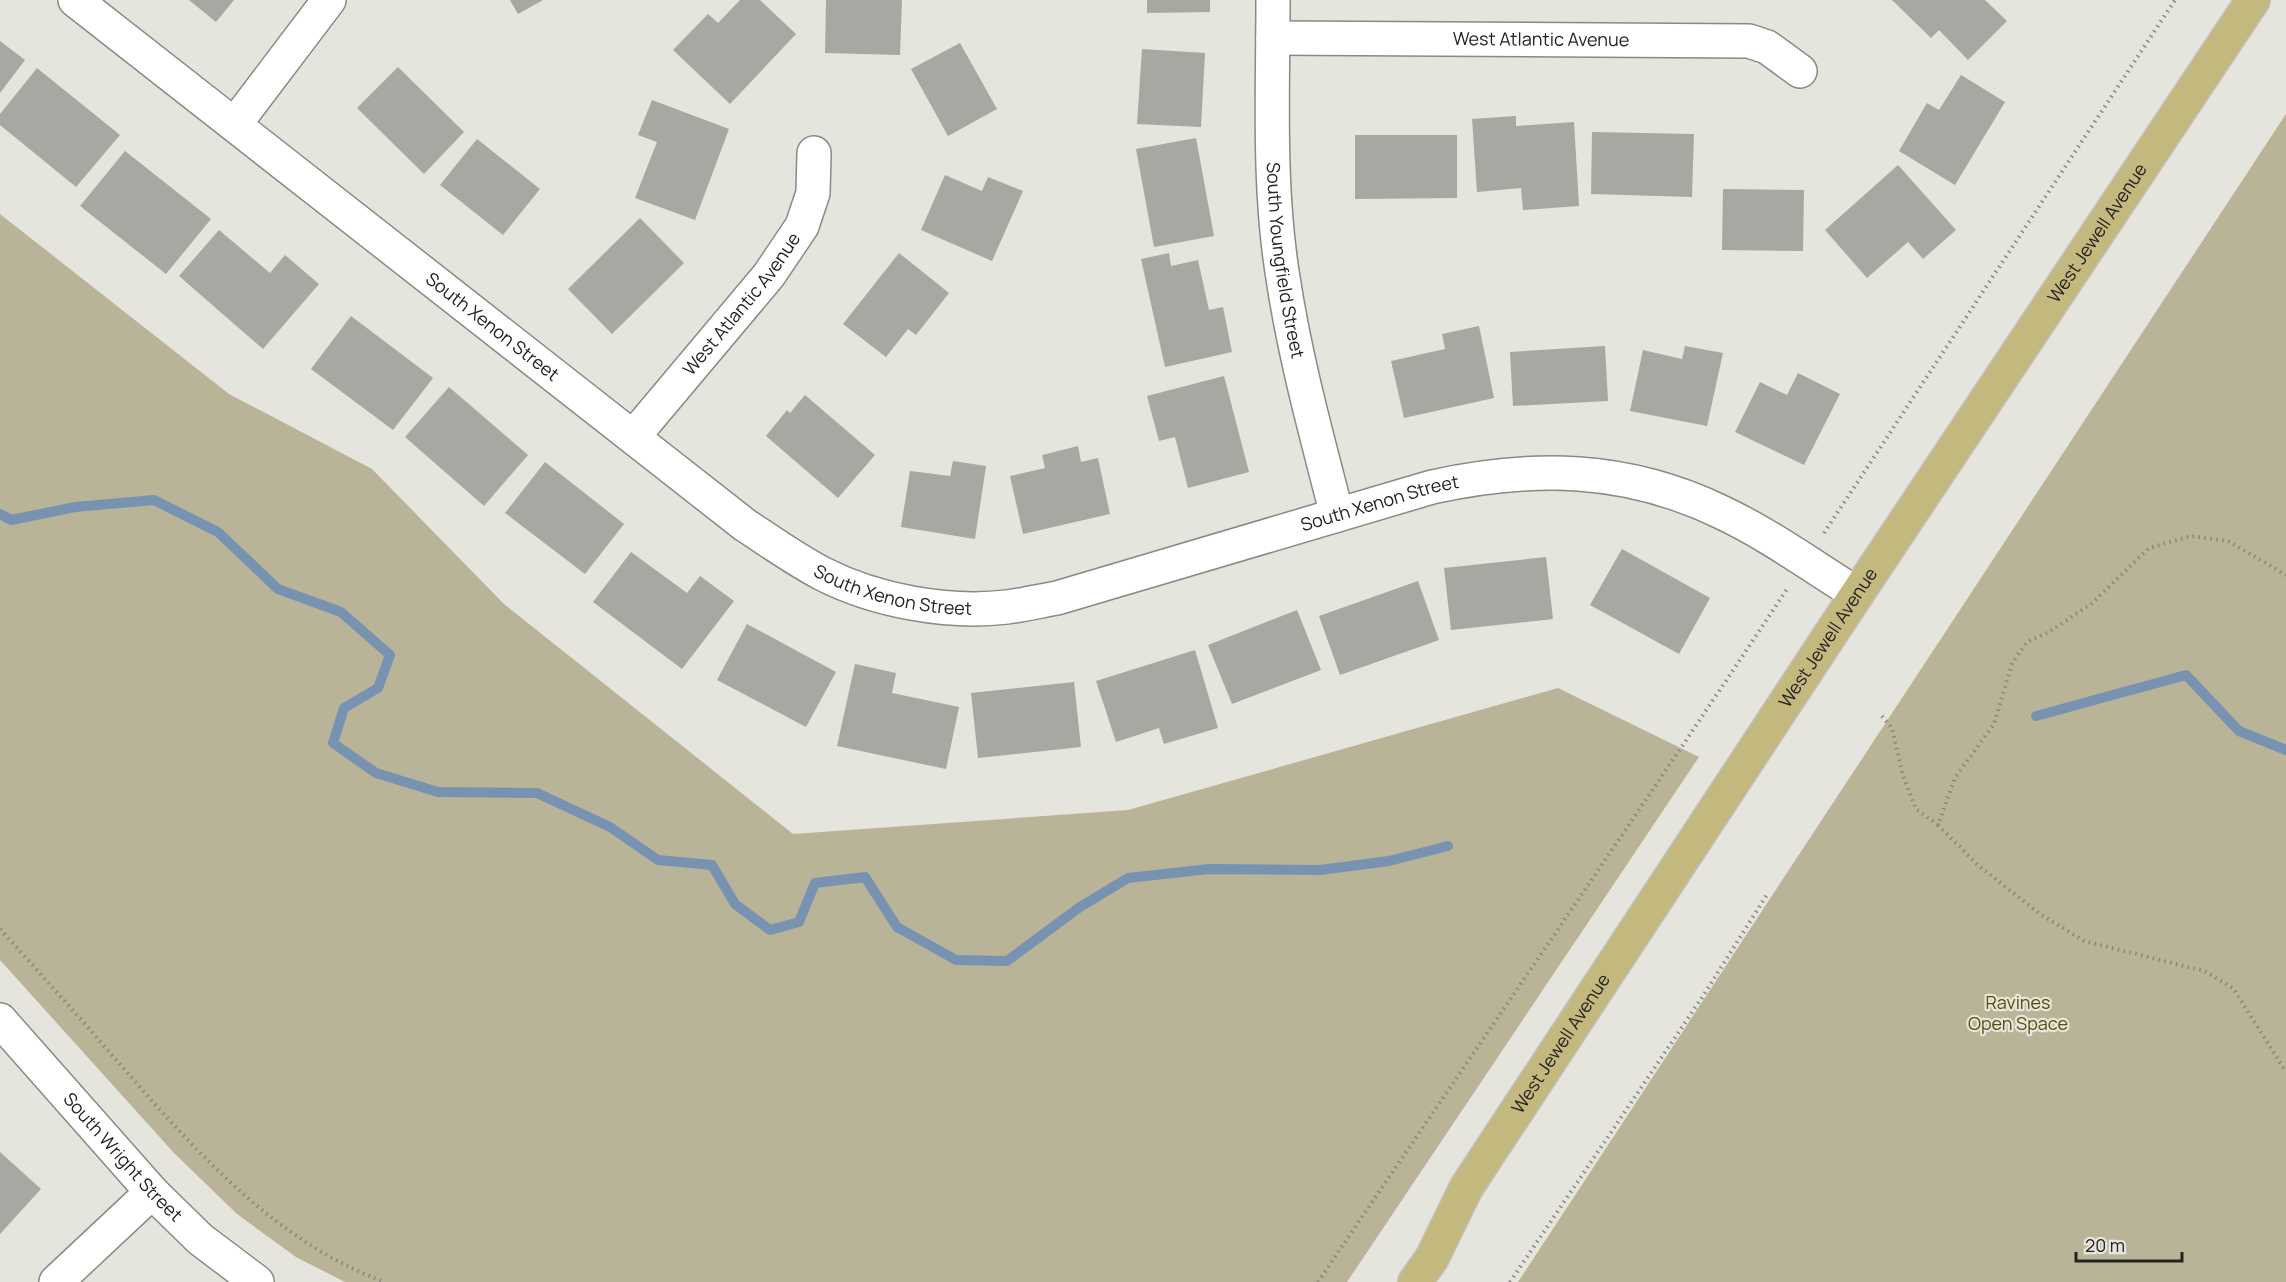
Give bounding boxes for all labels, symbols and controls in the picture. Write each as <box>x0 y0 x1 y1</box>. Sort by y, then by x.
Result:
street label: West Atlantic Avenue <box>1453 26 1629 51</box>
street label: West Jewell Avenue <box>2042 158 2152 307</box>
street label: South Youngfield Street <box>1262 162 1311 360</box>
street label: West Atlantic Avenue <box>677 227 805 380</box>
street label: South Xenon Street <box>421 266 564 386</box>
street label: South Xenon Street <box>1298 469 1461 536</box>
street label: South Xenon Street <box>810 558 972 620</box>
street label: West Jewell Avenue <box>1773 563 1882 712</box>
street label: West Jewell Avenue <box>1505 969 1615 1118</box>
park label: Ravines Open Space <box>1968 990 2068 1035</box>
street label: South Wright Street <box>58 1087 188 1226</box>
scale bar <box>2076 1225 2182 1263</box>
text: 20 m <box>2085 1233 2125 1257</box>

